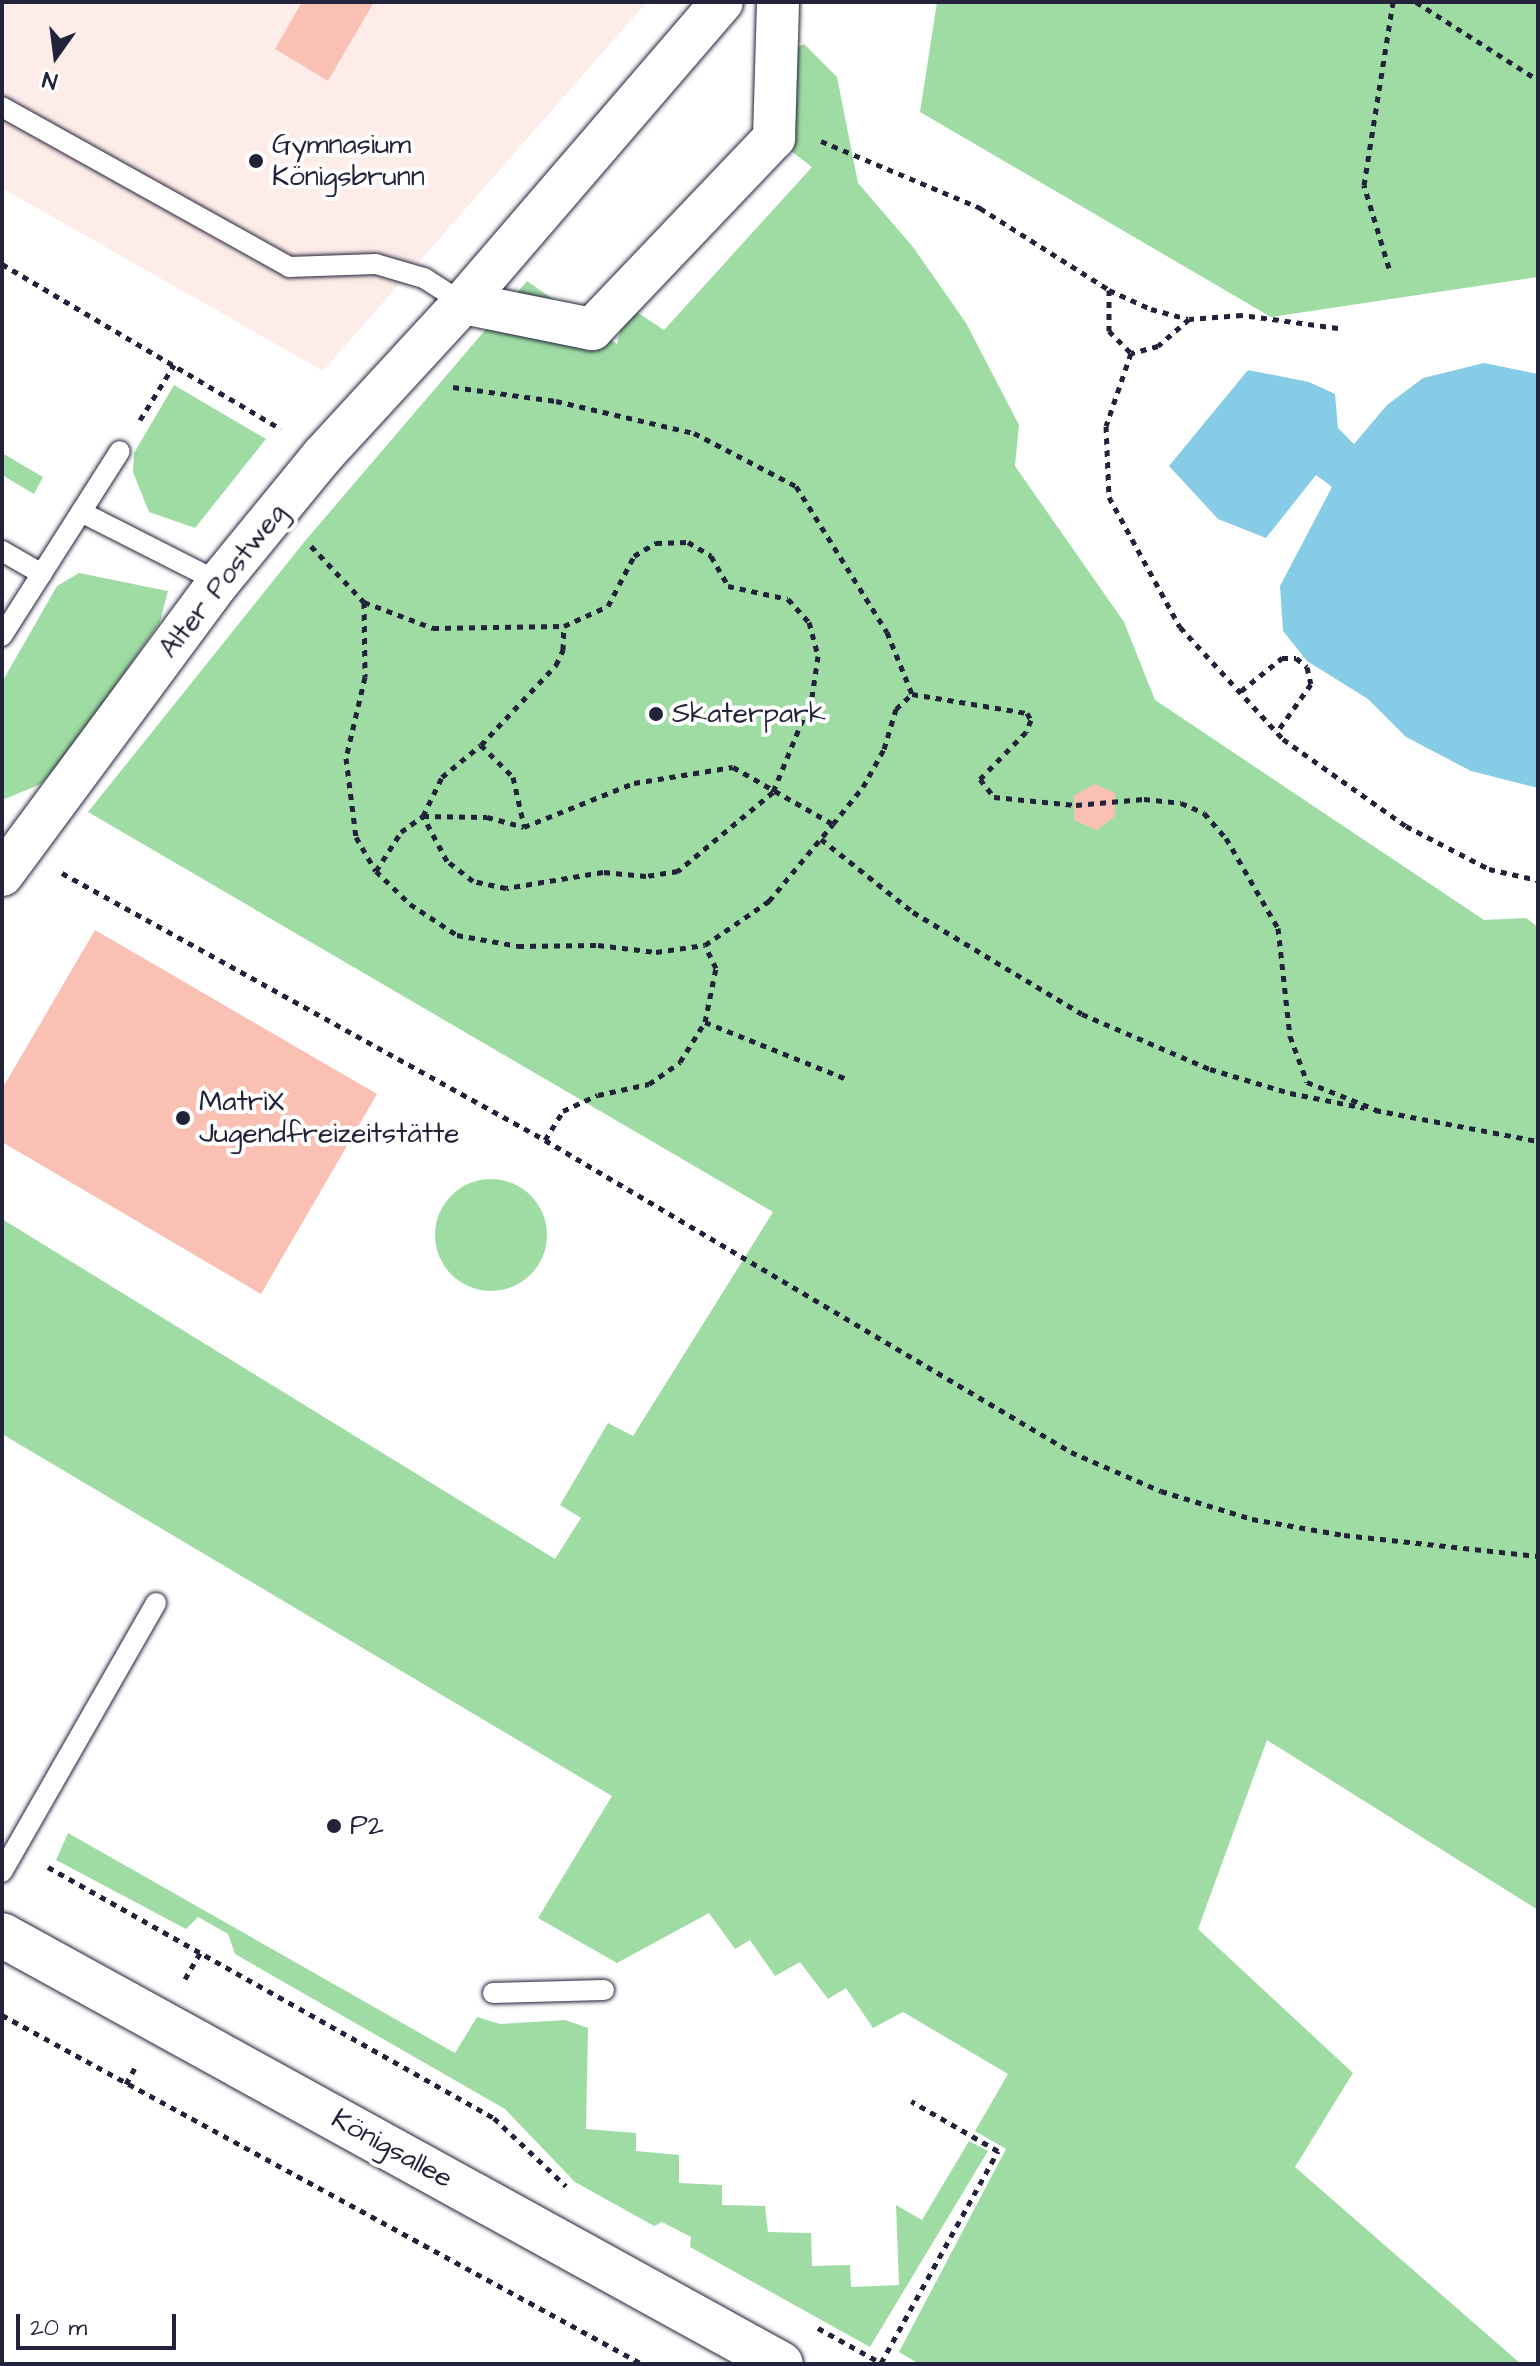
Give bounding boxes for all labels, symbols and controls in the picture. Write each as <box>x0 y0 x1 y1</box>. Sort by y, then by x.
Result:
north arrow <box>16 16 96 96</box>
text: N <box>40 63 61 96</box>
place label: Gymnasium Königsbrunn <box>272 128 425 194</box>
marker: Gymnasium Königsbrunn <box>247 152 265 170</box>
street label: Alter Postweg <box>152 497 294 665</box>
place label: Skaterpark <box>672 697 826 731</box>
marker: Skaterpark <box>647 705 665 723</box>
place label: MatriX Jugendfreizeitstätte <box>199 1085 459 1151</box>
marker: MatriX Jugendfreizeitstätte <box>174 1109 192 1127</box>
place label: P2 <box>350 1809 384 1843</box>
marker: P2 <box>325 1817 343 1835</box>
street label: Königsallee <box>326 2102 458 2196</box>
scale bar <box>20 2298 180 2348</box>
text: 20 m <box>30 2311 87 2345</box>

